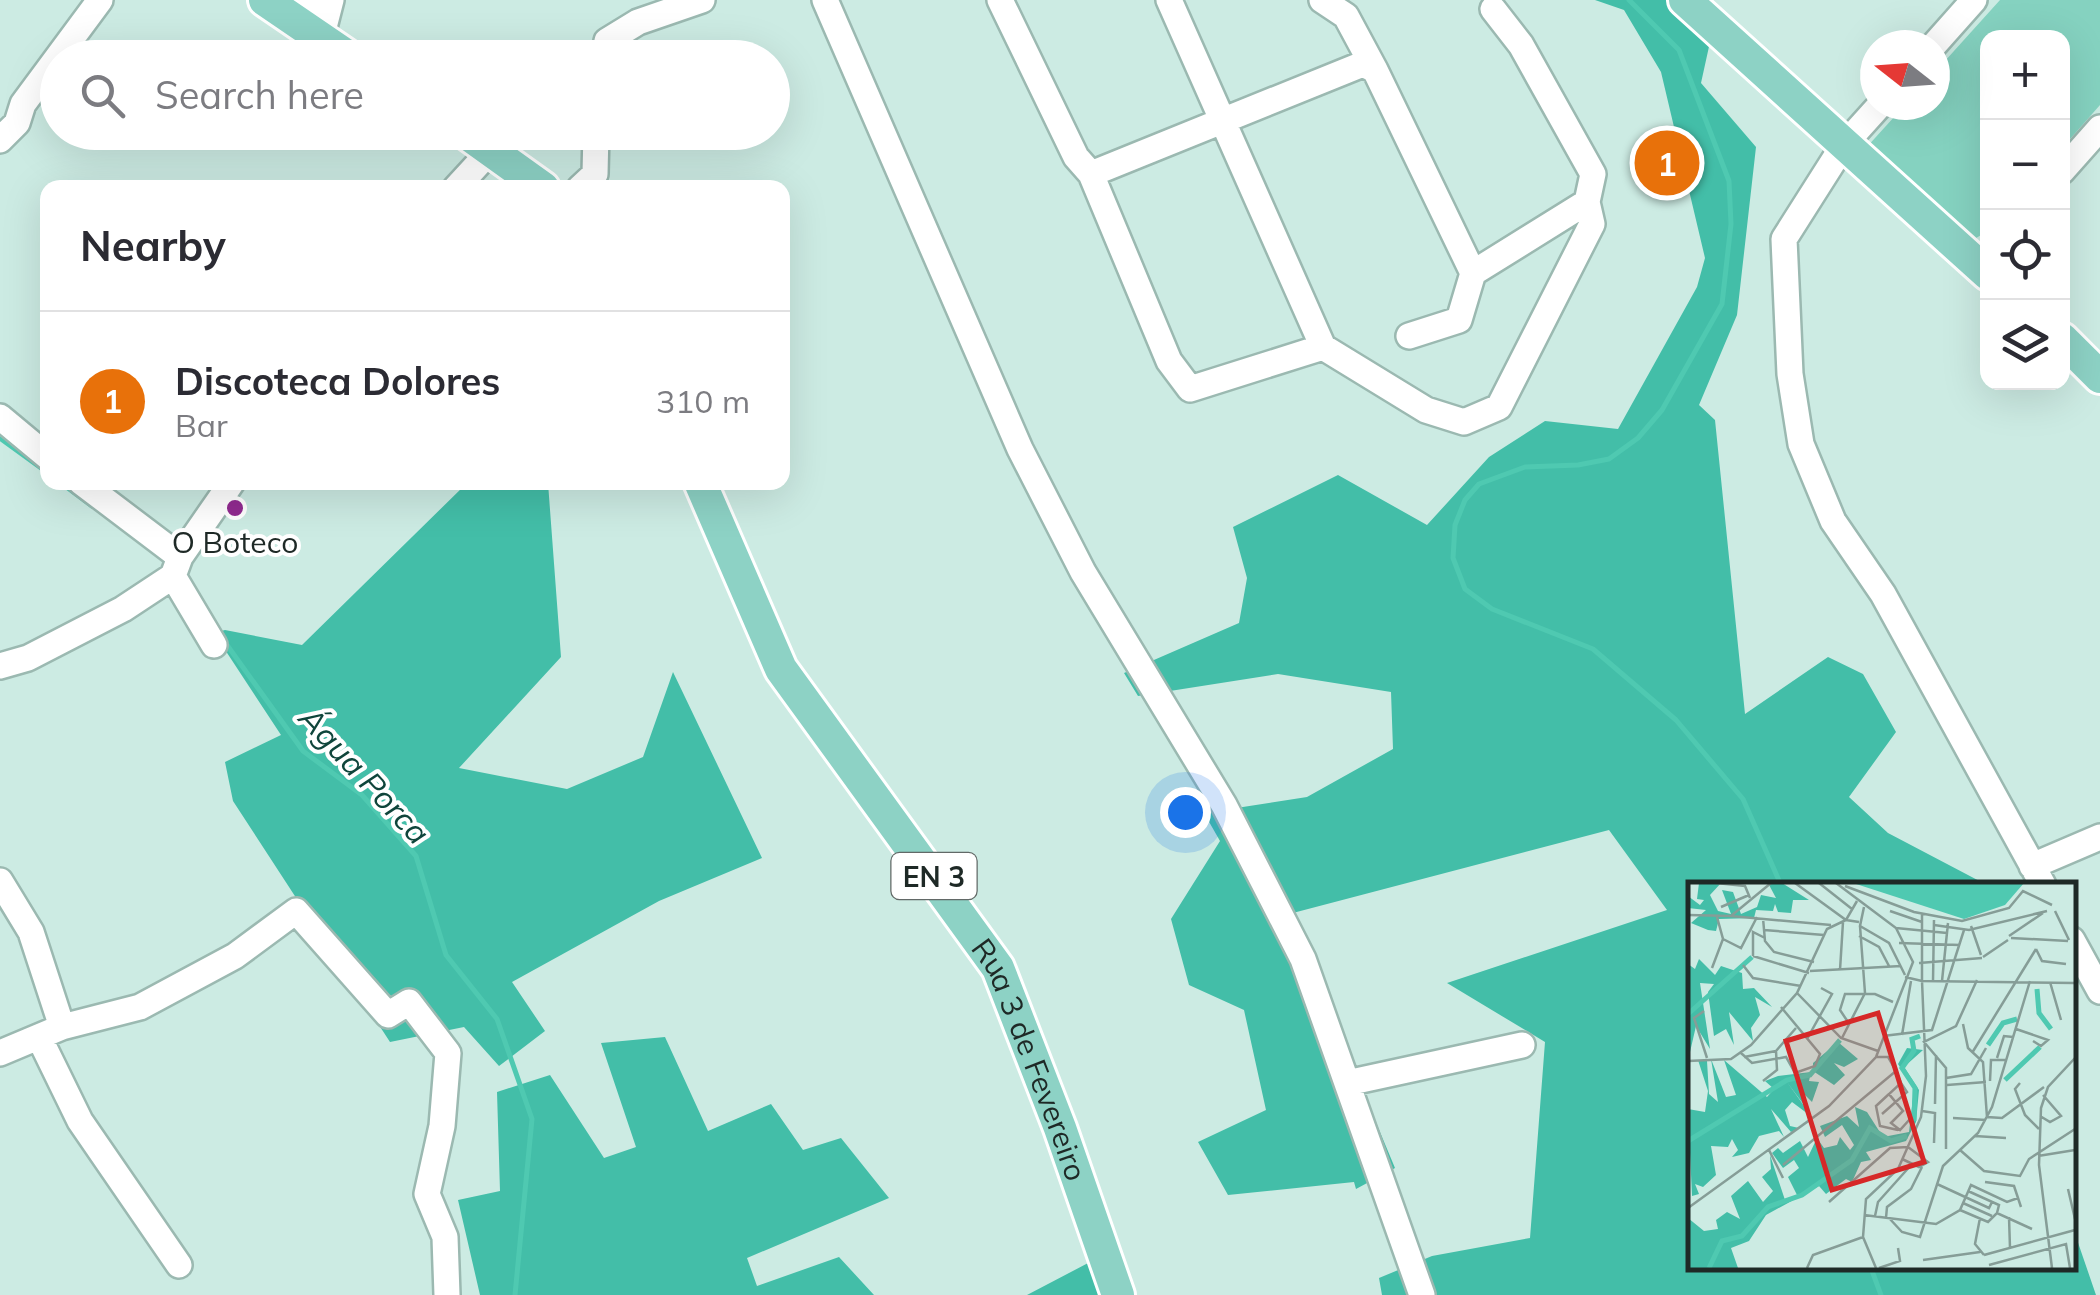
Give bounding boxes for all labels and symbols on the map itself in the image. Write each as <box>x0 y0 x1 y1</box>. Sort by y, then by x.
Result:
north arrow <box>1860 30 1950 120</box>
pin: 1 <box>1634 126 1700 200</box>
marker: O Boteco <box>224 497 246 519</box>
place label: O Boteco <box>172 523 298 561</box>
water label: Água Porca <box>291 697 439 852</box>
your location <box>1160 787 1211 838</box>
road number: EN 3 <box>892 853 976 899</box>
inset map <box>1688 882 2075 1270</box>
street label: Rua 3 de Fevereiro <box>964 931 1096 1186</box>

